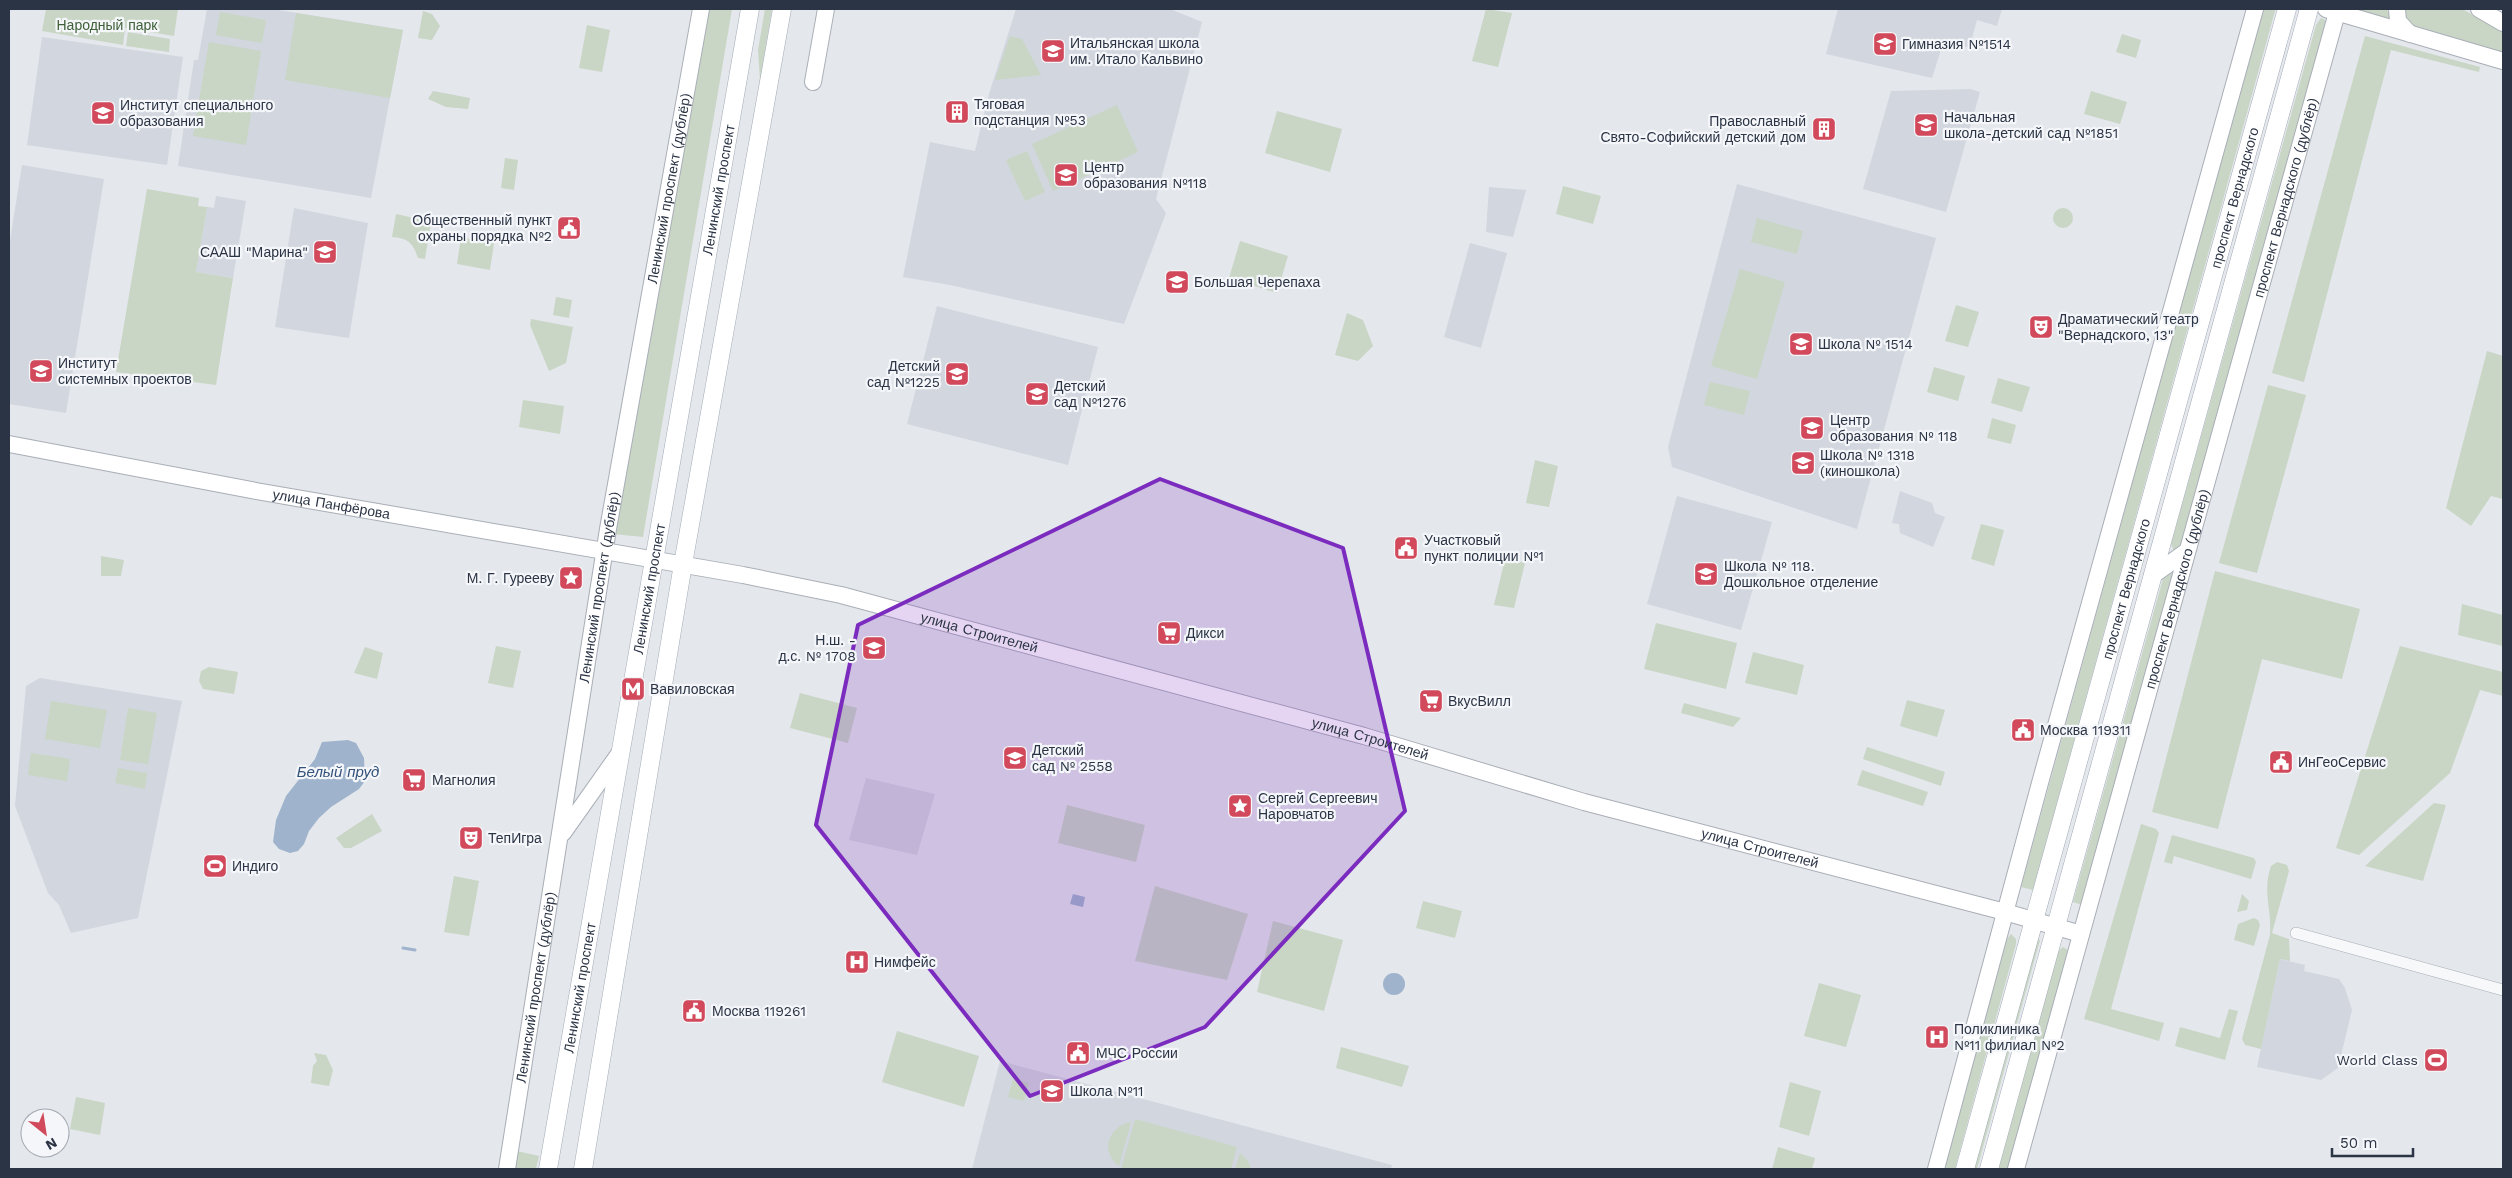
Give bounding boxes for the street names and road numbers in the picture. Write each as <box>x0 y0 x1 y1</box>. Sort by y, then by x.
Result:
street label: Ленинский проспект (дублёр) <box>644 92 694 285</box>
street label: проспект Вернадского (дублёр) <box>2250 96 2321 299</box>
street label: Ленинский проспект <box>699 123 738 256</box>
street label: проспект Вернадского <box>2207 125 2262 270</box>
street label: улица Панфёрова <box>272 486 392 522</box>
street label: проспект Вернадского (дублёр) <box>2142 487 2212 691</box>
street label: Ленинский проспект (дублёр) <box>576 490 623 684</box>
street label: проспект Вернадского <box>2099 517 2153 661</box>
street label: Ленинский проспект <box>630 522 668 655</box>
street label: улица Строителей <box>919 609 1040 656</box>
street label: улица Строителей <box>1310 714 1430 763</box>
street label: улица Строителей <box>1700 825 1820 871</box>
street label: Ленинский проспект (дублёр) <box>513 890 559 1084</box>
street label: Ленинский проспект <box>560 921 599 1054</box>

